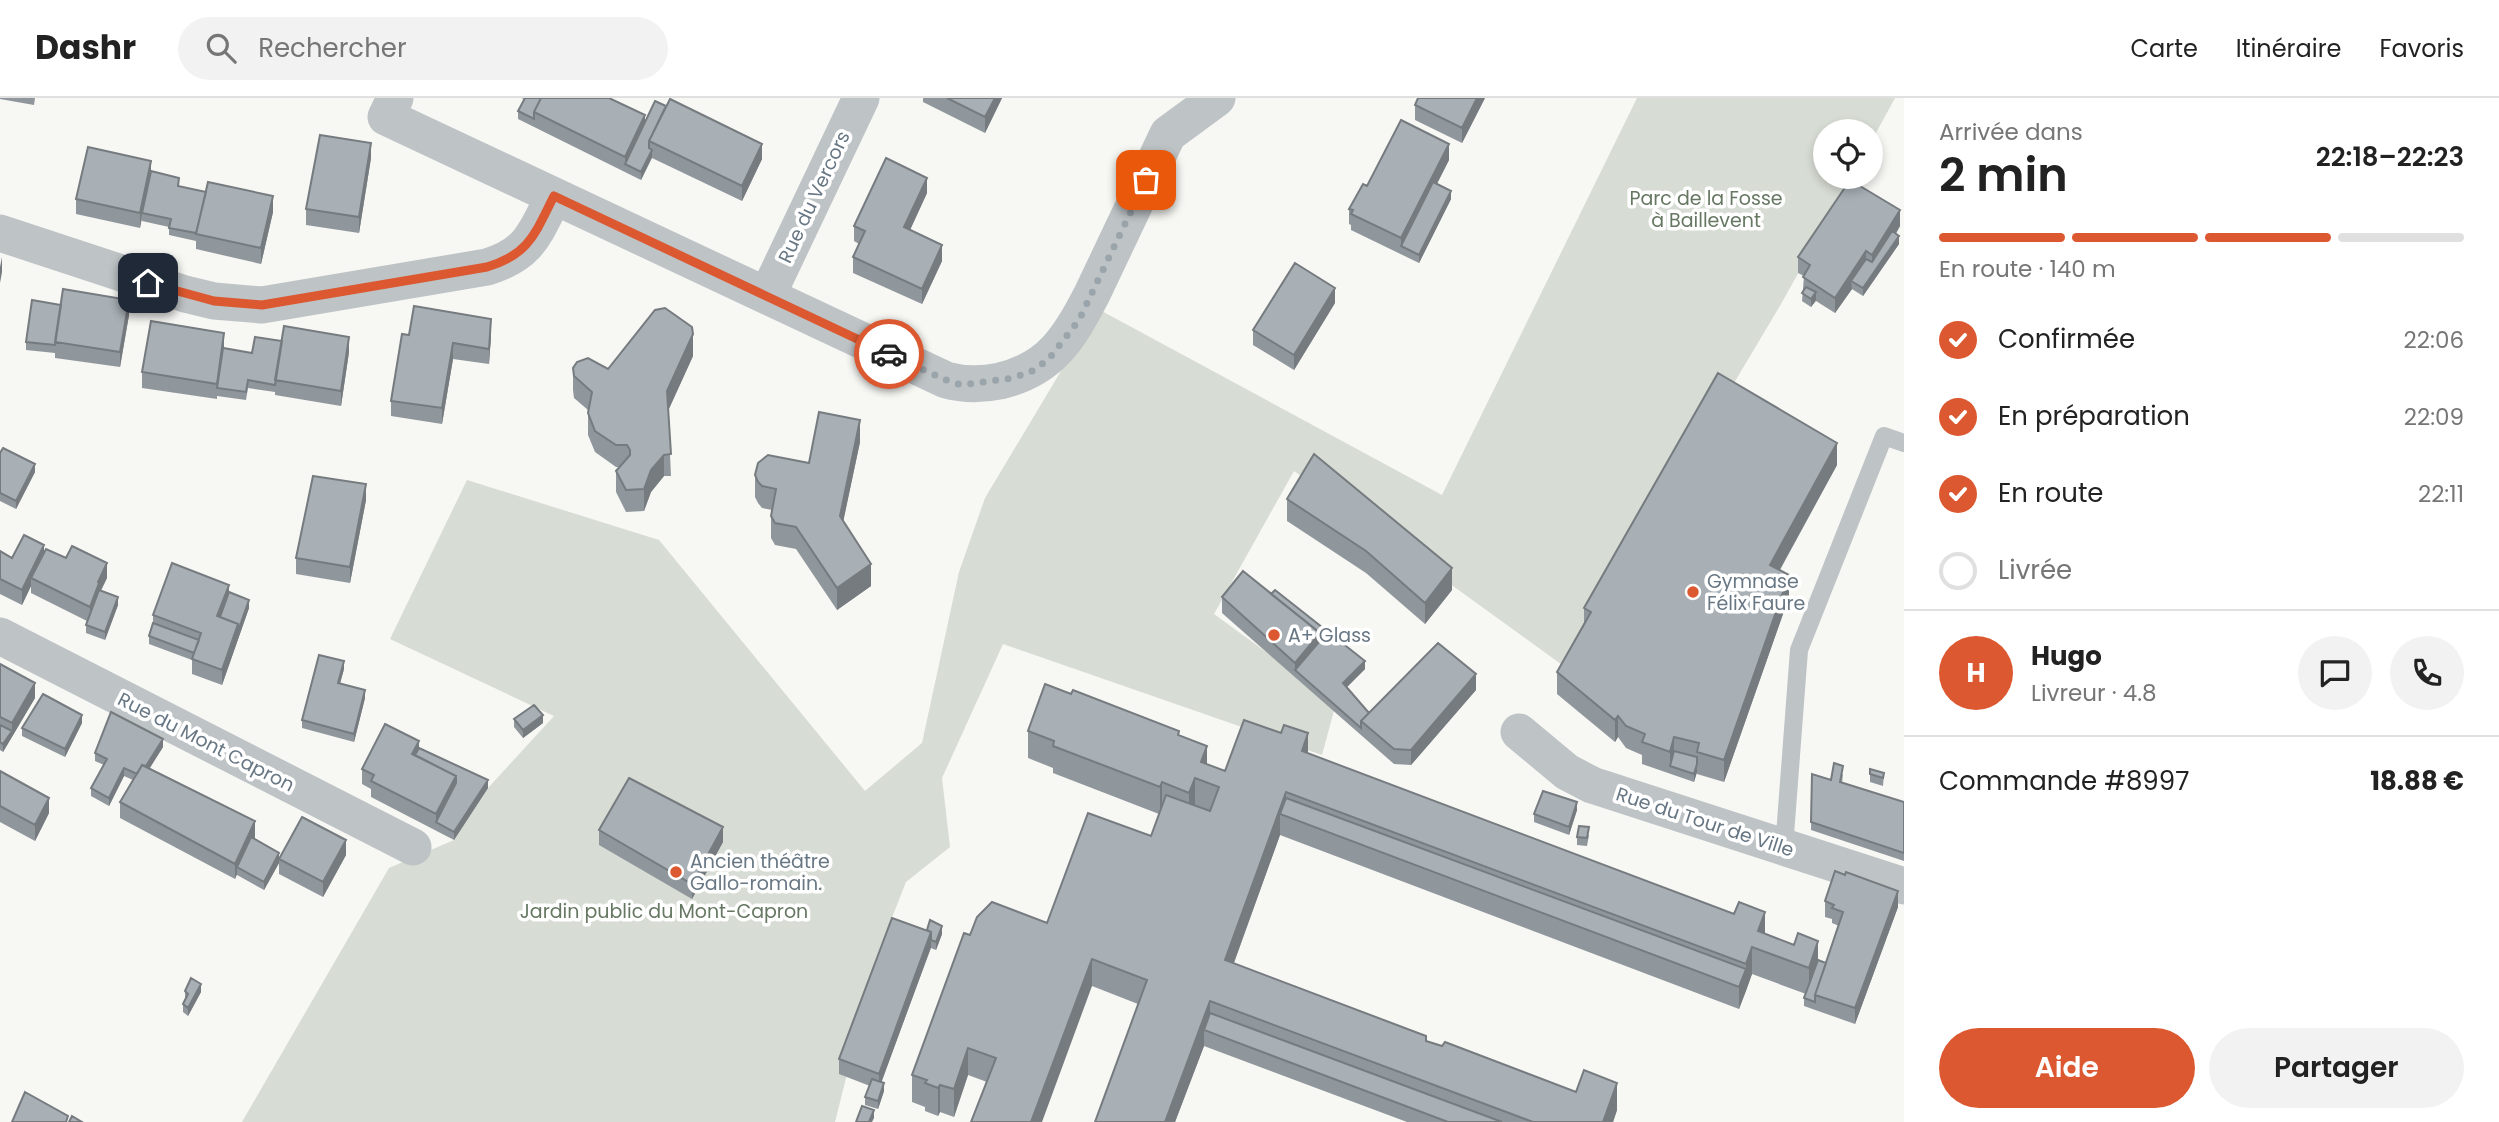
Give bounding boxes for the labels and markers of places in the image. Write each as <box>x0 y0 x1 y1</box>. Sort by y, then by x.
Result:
pin <box>1116 150 1176 210</box>
pin <box>118 253 178 313</box>
place label: Gymnase Félix Faure <box>1707 568 1805 617</box>
marker: Gymnase Félix Faure <box>1685 584 1701 600</box>
place label: A+ Glass <box>1288 622 1371 649</box>
marker: A+ Glass <box>1266 627 1282 643</box>
place label: Ancien théâtre Gallo-romain. <box>690 848 830 897</box>
marker: Ancien théâtre Gallo-romain. <box>668 864 684 880</box>

